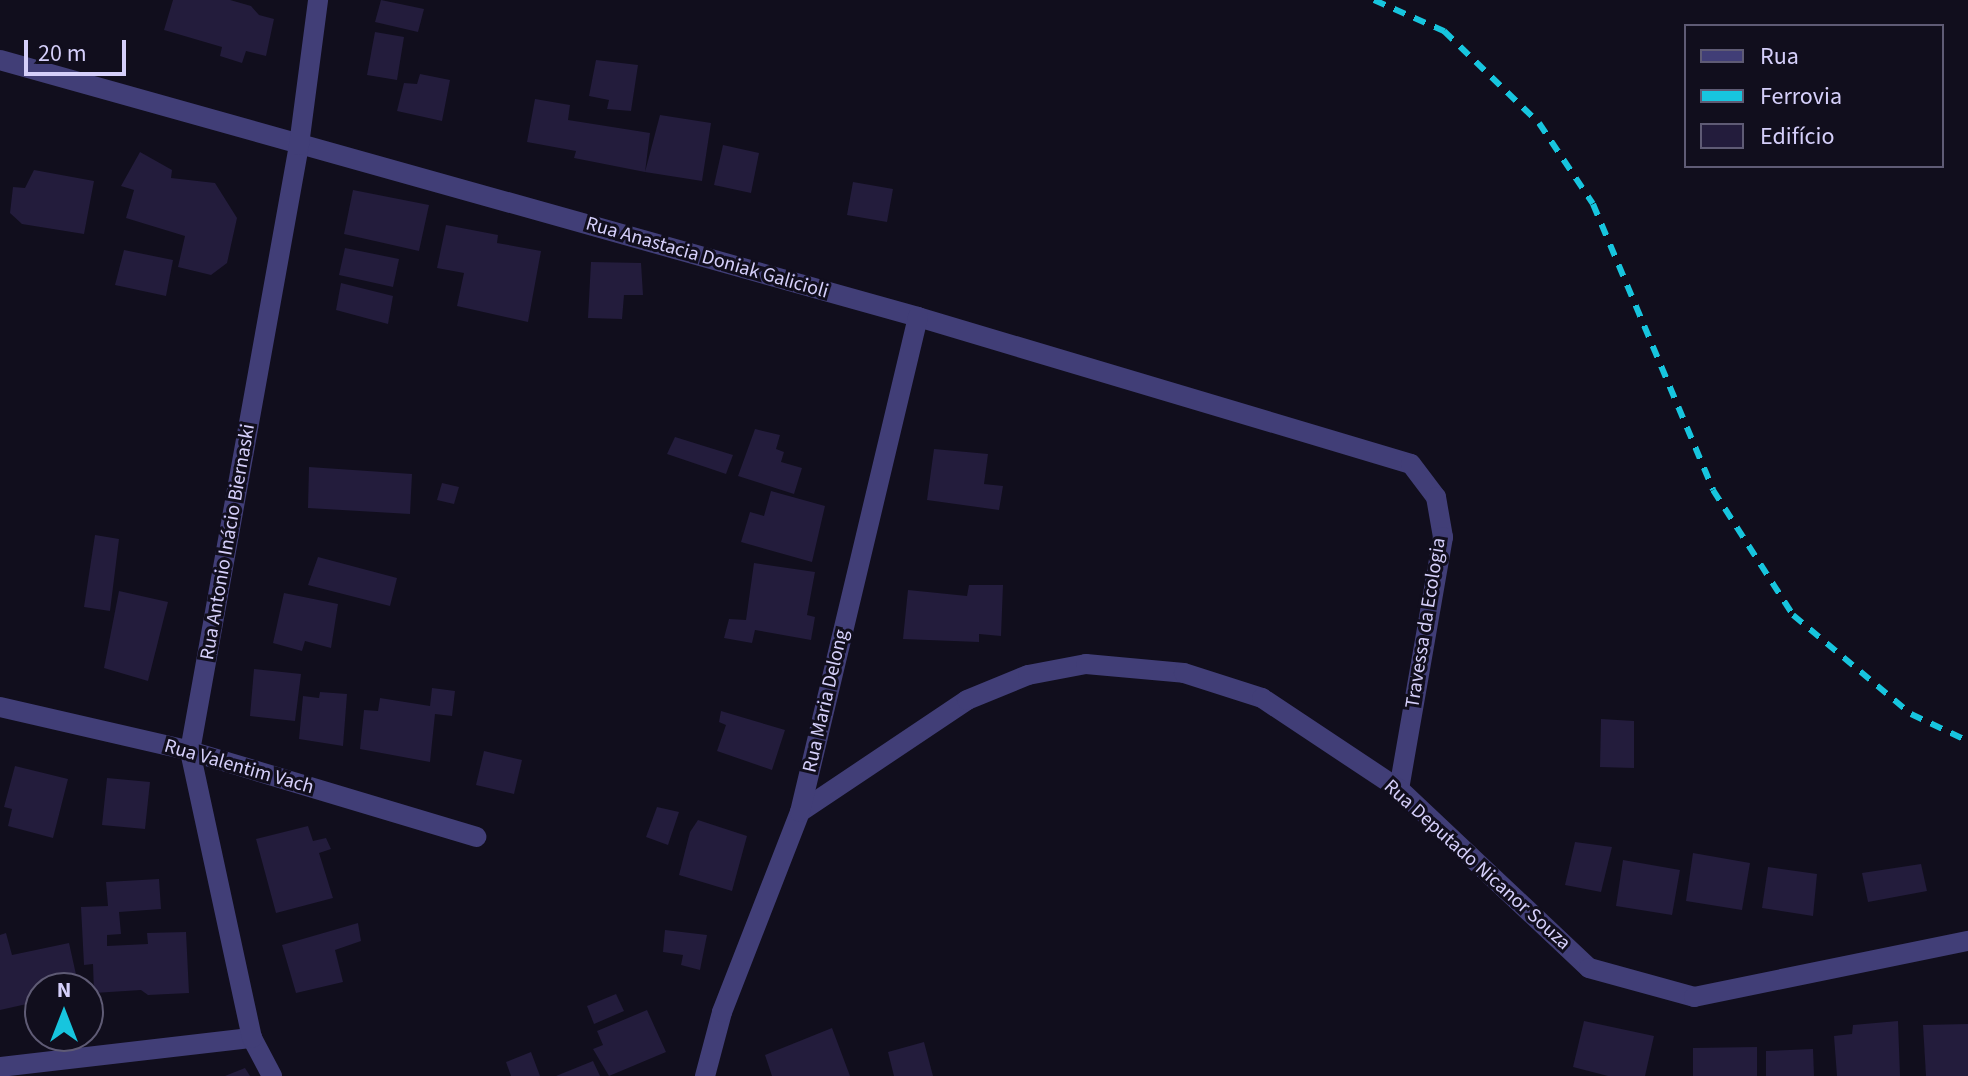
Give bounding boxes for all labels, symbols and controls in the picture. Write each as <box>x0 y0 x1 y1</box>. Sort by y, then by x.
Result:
scale bar <box>28 24 130 74</box>
legend <box>1684 24 1944 168</box>
text: 20 m <box>38 36 87 71</box>
text: Rua <box>1760 39 1799 74</box>
text: Ferrovia <box>1760 79 1842 114</box>
text: Edifício <box>1760 119 1834 154</box>
street label: Rua Anastacia Doniak Galicioli <box>583 212 831 304</box>
street label: Rua Antonio Inácio Biernaski <box>195 422 261 662</box>
street label: Travessa da Ecologia <box>1401 536 1451 710</box>
street label: Rua Maria Delong <box>798 627 854 775</box>
street label: Rua Valentim Vach <box>161 734 317 800</box>
street label: Rua Deputado Nicanor Souza <box>1379 775 1575 955</box>
north arrow <box>24 972 104 1052</box>
text: N <box>57 974 71 1006</box>

